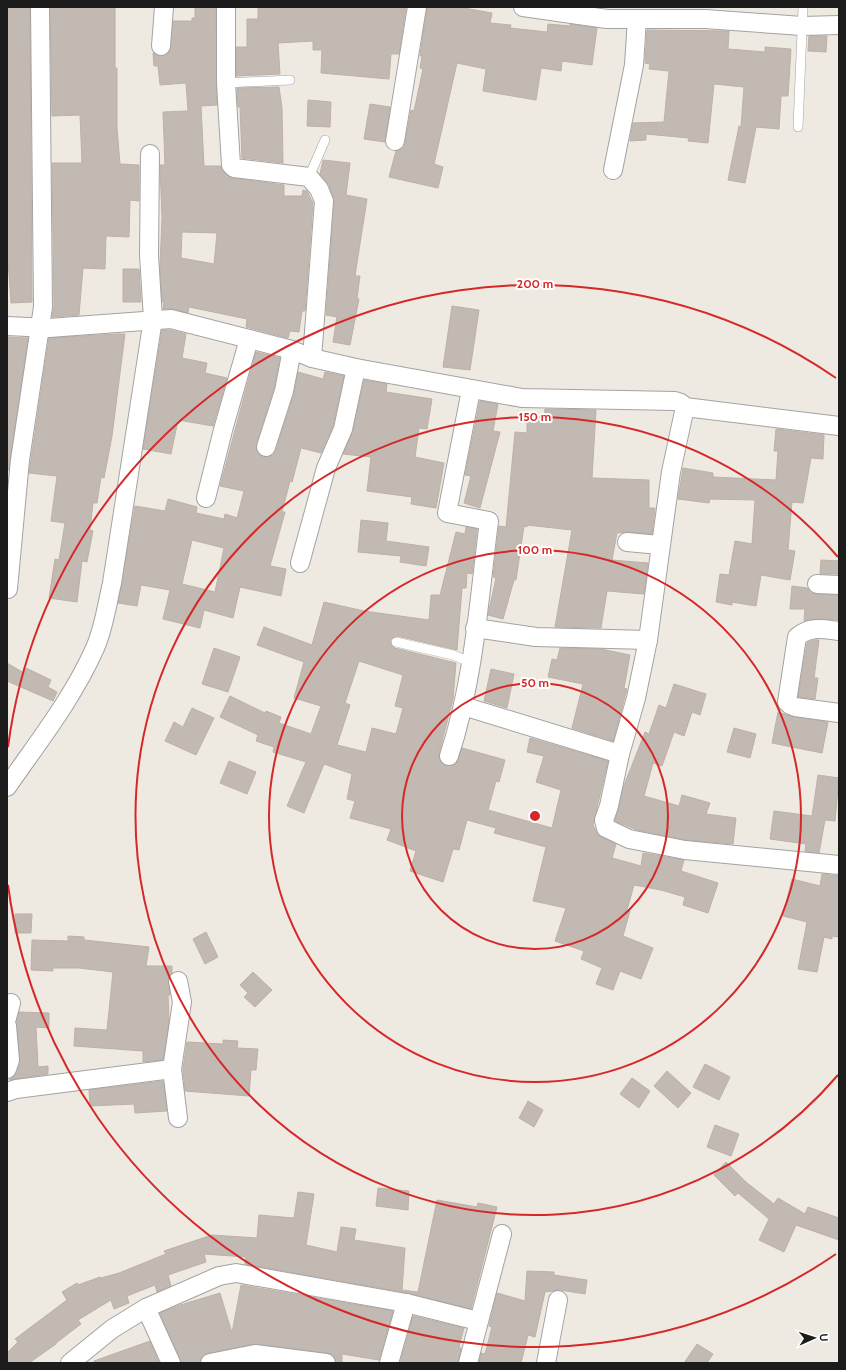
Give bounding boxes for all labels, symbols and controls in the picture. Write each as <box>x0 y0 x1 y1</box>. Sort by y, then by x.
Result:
text: 200 m <box>517 276 553 291</box>
text: 150 m <box>519 409 551 424</box>
text: 100 m <box>518 542 552 557</box>
text: 50 m <box>521 675 549 690</box>
centre of rings <box>528 809 542 823</box>
north arrow <box>794 1318 834 1358</box>
text: U <box>817 1333 831 1342</box>

